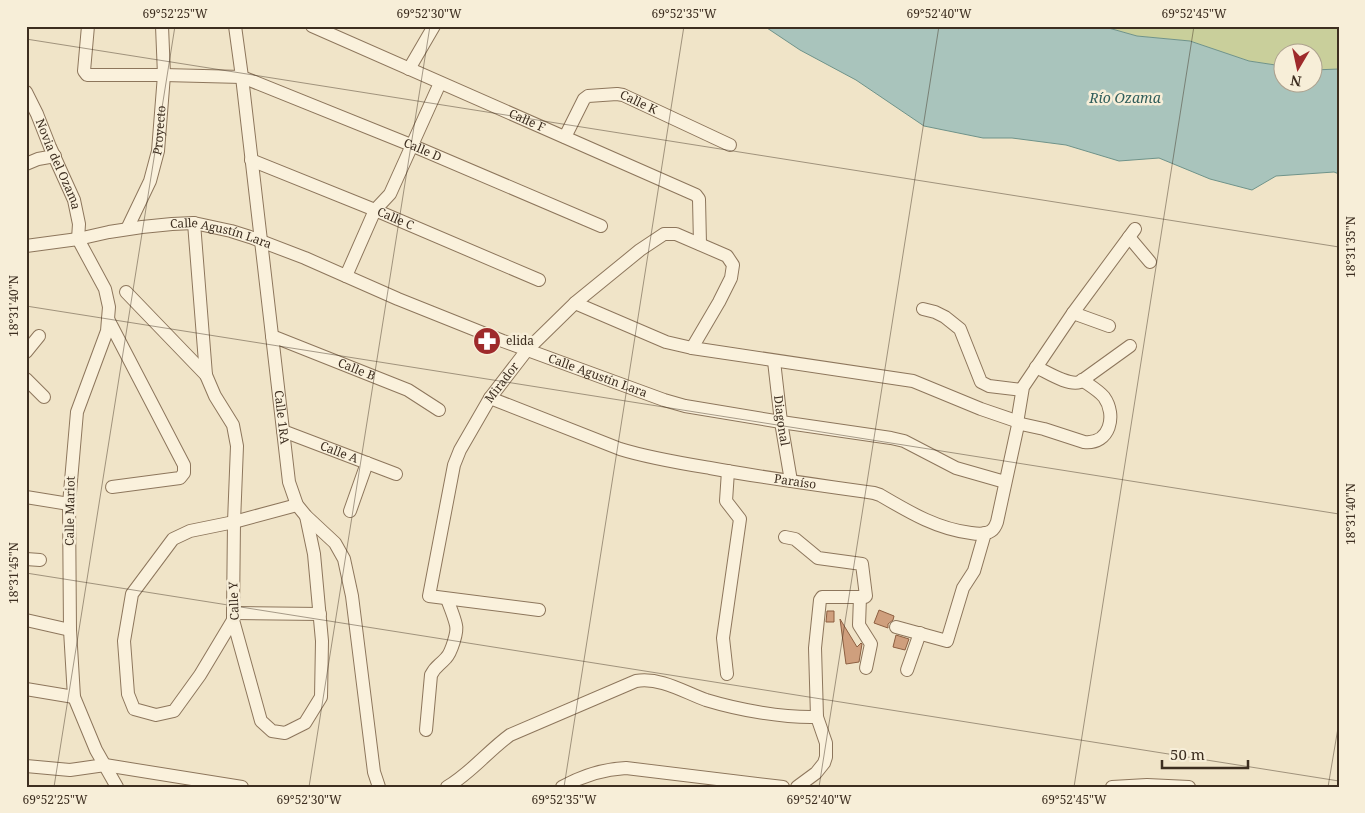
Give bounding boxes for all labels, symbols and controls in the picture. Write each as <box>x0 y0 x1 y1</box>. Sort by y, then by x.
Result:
text: 69°52'25"W <box>142 5 208 22</box>
text: 69°52'30"W <box>396 5 462 22</box>
text: 69°52'35"W <box>651 5 717 22</box>
text: 69°52'40"W <box>906 5 972 22</box>
text: 69°52'45"W <box>1161 5 1227 22</box>
north arrow <box>1272 42 1322 92</box>
text: N <box>1289 71 1303 92</box>
street label: Calle K <box>617 86 661 118</box>
water label: Río Ozama <box>1088 88 1162 107</box>
street label: Proyecto <box>148 105 170 157</box>
street label: Calle F <box>506 105 548 136</box>
street label: Novia del Ozama <box>32 116 85 211</box>
street label: Calle D <box>401 134 445 165</box>
street label: Calle C <box>375 203 417 234</box>
street label: Calle Agustín Lara <box>170 214 275 253</box>
text: 18°31'35"N <box>1342 216 1359 278</box>
text: 18°31'40"N <box>5 275 22 337</box>
pharmacy icon: elida <box>472 326 502 356</box>
place label: elida <box>506 332 534 349</box>
street label: Calle Agustín Lara <box>546 349 650 401</box>
street label: Calle B <box>335 354 378 384</box>
street label: Mirador <box>480 358 523 406</box>
street label: Calle 1RA <box>270 389 294 446</box>
street label: Diagonal <box>770 394 794 447</box>
street label: Calle A <box>318 437 361 467</box>
street label: Paraíso <box>773 470 817 493</box>
street label: Calle Mariot <box>60 476 79 546</box>
text: 18°31'40"N <box>1342 483 1359 545</box>
text: 18°31'45"N <box>5 542 22 604</box>
street label: Calle Y <box>224 581 243 621</box>
scale bar <box>1162 738 1249 770</box>
text: 50 m <box>1170 744 1205 764</box>
text: 69°52'25"W <box>22 791 88 808</box>
text: 69°52'30"W <box>276 791 342 808</box>
text: 69°52'35"W <box>531 791 597 808</box>
text: 69°52'40"W <box>786 791 852 808</box>
text: 69°52'45"W <box>1041 791 1107 808</box>

